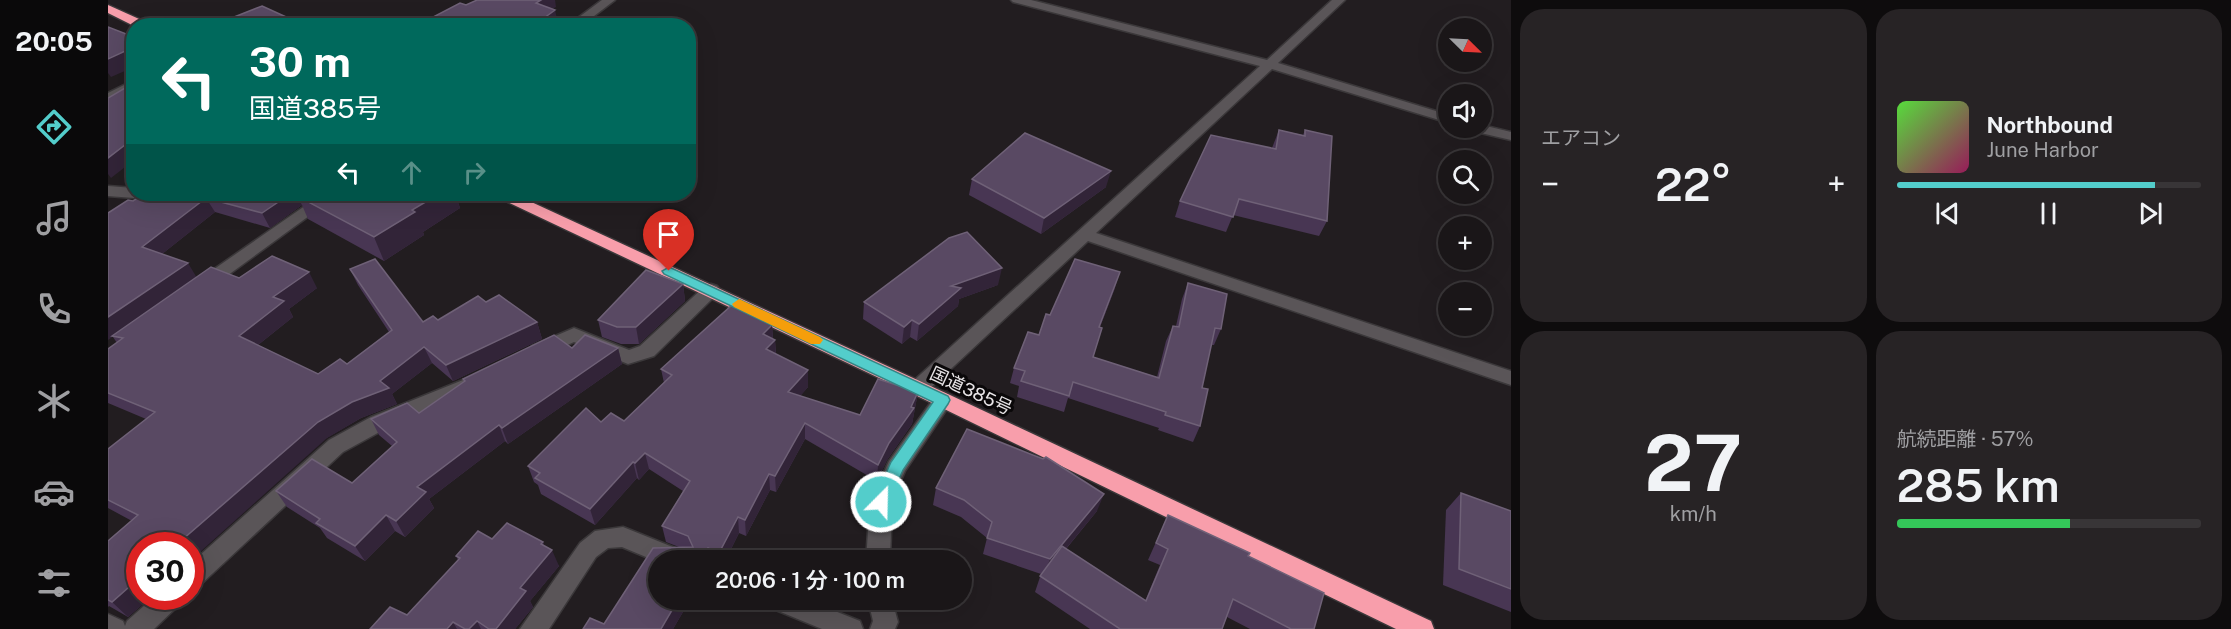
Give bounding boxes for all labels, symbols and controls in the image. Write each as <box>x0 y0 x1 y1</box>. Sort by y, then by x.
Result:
north arrow <box>1438 18 1492 72</box>
map controls <box>1438 18 1492 336</box>
text: 20:05 <box>15 25 93 57</box>
text: 30 m <box>249 37 351 86</box>
icon: left <box>150 42 228 120</box>
button: sound <box>1438 84 1492 138</box>
text: 国道385号 <box>249 92 382 124</box>
icon: directions <box>33 106 75 148</box>
text: Northbound <box>1987 112 2113 138</box>
text: エアコン <box>1541 126 1621 150</box>
text: June Harbor <box>1987 138 2099 162</box>
button: search <box>1438 150 1492 204</box>
icon: left <box>332 156 365 189</box>
icon: ahead <box>395 156 428 189</box>
icon: right <box>458 156 491 189</box>
text: 22° <box>1655 158 1732 211</box>
text: − <box>1541 165 1559 203</box>
text: + <box>1827 165 1846 203</box>
icon: music <box>33 197 75 239</box>
icon: previous <box>1931 197 1964 230</box>
icon: pause <box>2032 197 2065 230</box>
icon: next <box>2134 197 2167 230</box>
pin <box>643 209 694 271</box>
button: + <box>1438 216 1492 270</box>
icon: arrive <box>652 218 685 251</box>
button: − <box>1438 282 1492 336</box>
icon: phone <box>33 288 75 330</box>
street label: 国道385号 <box>927 362 1016 419</box>
icon: climate <box>33 380 75 422</box>
text: 27 <box>1644 417 1742 509</box>
text: 航続距離 · 57% <box>1897 427 2034 451</box>
text: 285 km <box>1897 459 2060 512</box>
position arrow <box>849 470 913 534</box>
icon: car <box>33 471 75 513</box>
text: km/h <box>1670 502 1717 526</box>
speed limit sign: 30 <box>126 532 204 610</box>
icon: filters <box>33 562 75 604</box>
text: 20:06 · 1 分 · 100 m <box>715 567 905 593</box>

